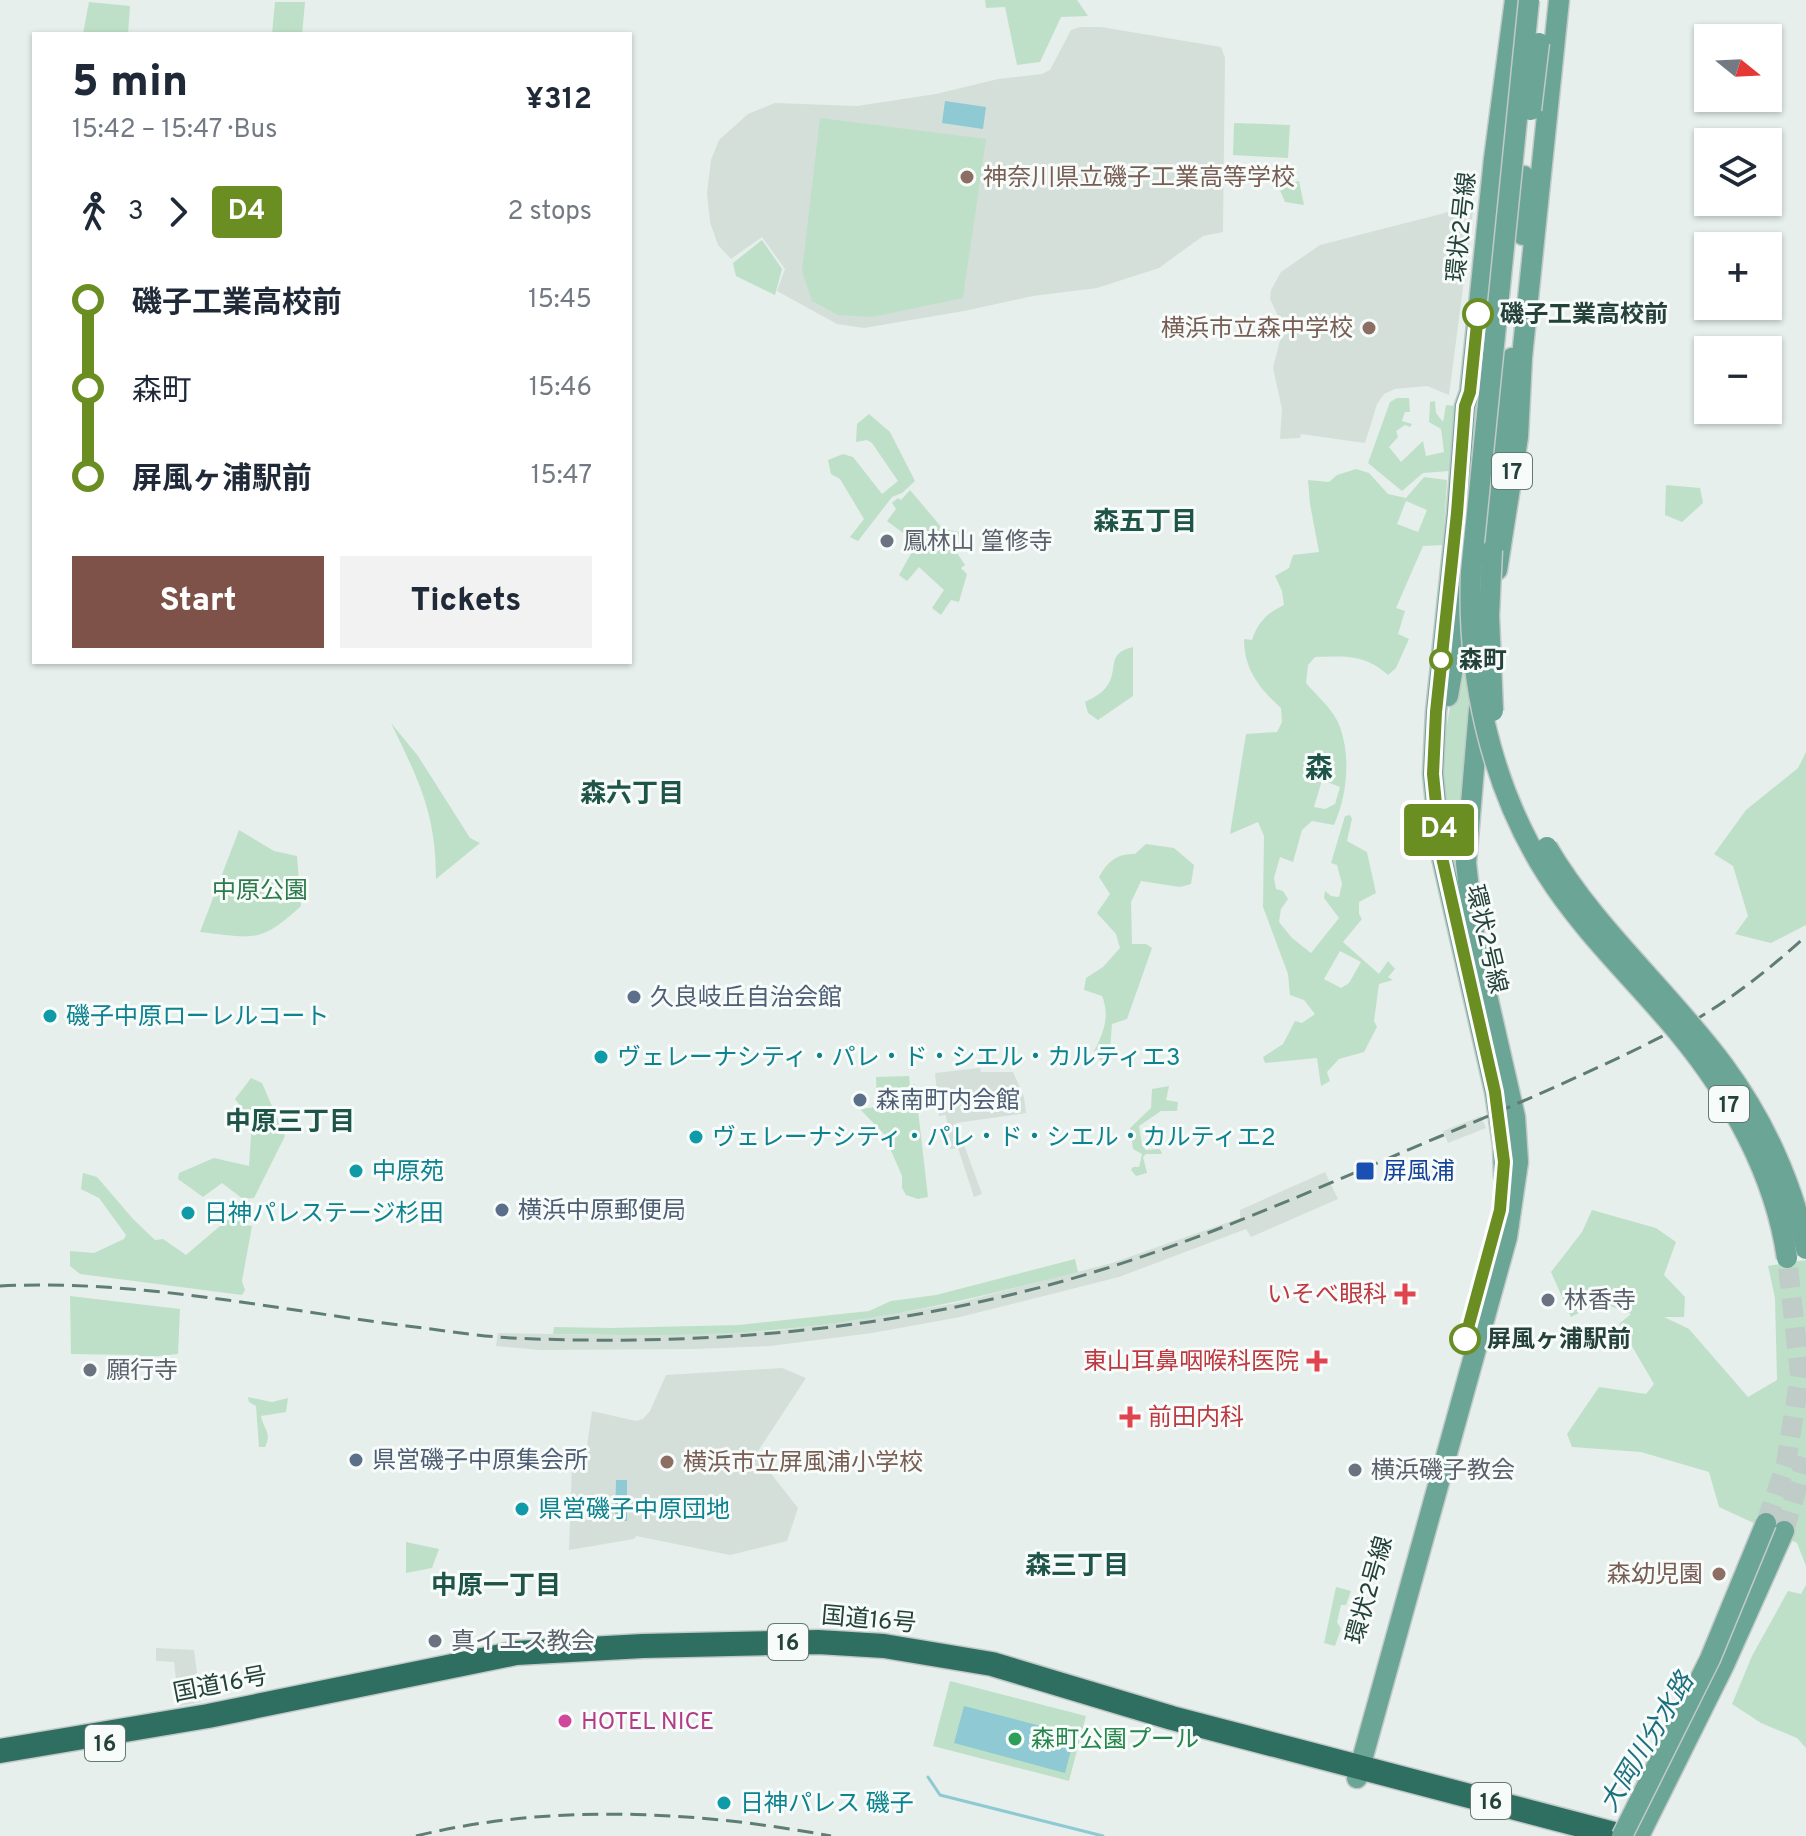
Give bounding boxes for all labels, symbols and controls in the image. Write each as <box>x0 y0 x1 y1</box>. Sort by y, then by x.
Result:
north arrow <box>1694 24 1782 112</box>
map controls <box>1694 24 1782 424</box>
text: 5 min <box>72 56 188 112</box>
text: ¥312 <box>526 82 592 119</box>
text: 15:42 – 15:47 · Bus <box>72 114 277 147</box>
button: layers <box>1694 128 1782 216</box>
place label: 神奈川県立磯子工業高等学校 <box>983 164 1295 194</box>
marker: 神奈川県立磯子工業高等学校 <box>958 168 976 186</box>
street label: 環状2号線 <box>1442 171 1484 284</box>
icon: walk <box>72 190 116 234</box>
icon: forward <box>156 190 200 234</box>
text: D4 <box>228 194 266 230</box>
text: 3 <box>128 196 144 229</box>
text: 2 stops <box>507 196 592 229</box>
button: + <box>1694 232 1782 320</box>
text: 15:45 <box>528 284 592 317</box>
text: 磯子工業高校前 <box>132 286 342 323</box>
marker: 磯子工業高校前 <box>1463 299 1493 329</box>
place label: 磯子工業高校前 <box>1500 301 1668 331</box>
place label: 横浜市立森中学校 <box>1161 315 1353 345</box>
marker: 横浜市立森中学校 <box>1360 319 1378 337</box>
button: − <box>1694 336 1782 424</box>
text: 15:46 <box>529 372 592 405</box>
text: 森町 <box>132 374 192 411</box>
road number: 17 <box>1492 453 1532 489</box>
text: 15:47 <box>531 460 592 493</box>
text: 屏風ヶ浦駅前 <box>132 462 312 499</box>
district label: 森五丁目 <box>1093 507 1197 540</box>
place label: 鳳林山 篁修寺 <box>903 528 1053 558</box>
marker: 鳳林山 篁修寺 <box>878 532 896 550</box>
button: Start <box>72 556 324 648</box>
button: Tickets <box>340 556 592 648</box>
place label: 森町 <box>1459 647 1507 677</box>
marker: 森町 <box>1430 649 1452 671</box>
district label: 森 <box>1305 752 1333 788</box>
district label: 森六丁目 <box>580 779 684 812</box>
line badge: D4 <box>1403 804 1475 856</box>
text: D4 <box>1420 812 1458 848</box>
park label: 中原公園 <box>212 877 308 907</box>
street label: 環状2号線 <box>1458 882 1512 997</box>
place label: 久良岐丘自治会館 <box>650 984 842 1014</box>
marker: 久良岐丘自治会館 <box>625 988 643 1006</box>
place label: 磯子中原ローレルコート <box>66 1003 330 1033</box>
marker: 磯子中原ローレルコート <box>41 1007 59 1025</box>
place label: ヴェレーナシティ・パレ・ド・シエル・カルティエ3 <box>617 1044 1181 1074</box>
marker: ヴェレーナシティ・パレ・ド・シエル・カルティエ3 <box>592 1048 610 1066</box>
road number: 17 <box>1709 1086 1749 1122</box>
place label: 森南町内会館 <box>876 1087 1020 1117</box>
marker: 森南町内会館 <box>851 1091 869 1109</box>
district label: 中原三丁目 <box>225 1107 355 1140</box>
place label: ヴェレーナシティ・パレ・ド・シエル・カルティエ2 <box>712 1124 1276 1154</box>
marker: ヴェレーナシティ・パレ・ド・シエル・カルティエ2 <box>687 1128 705 1146</box>
place label: 中原苑 <box>372 1158 444 1188</box>
place label: 屏風浦 <box>1383 1158 1455 1188</box>
marker: 屏風浦 <box>1354 1160 1376 1182</box>
marker: 中原苑 <box>347 1162 365 1180</box>
place label: 横浜中原郵便局 <box>518 1197 686 1227</box>
place label: 日神パレステージ杉田 <box>204 1200 444 1230</box>
marker: 横浜中原郵便局 <box>493 1201 511 1219</box>
marker: 日神パレステージ杉田 <box>179 1204 197 1222</box>
place label: いそべ眼科 <box>1267 1281 1387 1311</box>
marker: いそべ眼科 <box>1394 1283 1416 1305</box>
place label: 林香寺 <box>1564 1287 1636 1317</box>
marker: 林香寺 <box>1539 1291 1557 1309</box>
marker: 屏風ヶ浦駅前 <box>1450 1324 1480 1354</box>
place label: 屏風ヶ浦駅前 <box>1487 1326 1631 1356</box>
place label: 東山耳鼻咽喉科医院 <box>1083 1348 1299 1378</box>
marker: 東山耳鼻咽喉科医院 <box>1306 1350 1328 1372</box>
place label: 願行寺 <box>106 1357 178 1387</box>
marker: 願行寺 <box>81 1361 99 1379</box>
place label: 前田内科 <box>1148 1404 1244 1434</box>
marker: 前田内科 <box>1119 1406 1141 1428</box>
place label: 県営磯子中原集会所 <box>372 1447 588 1477</box>
place label: 横浜市立屏風浦小学校 <box>683 1449 923 1479</box>
marker: 県営磯子中原集会所 <box>347 1451 365 1469</box>
marker: 横浜市立屏風浦小学校 <box>658 1453 676 1471</box>
place label: 横浜磯子教会 <box>1371 1457 1515 1487</box>
marker: 横浜磯子教会 <box>1346 1461 1364 1479</box>
place label: 県営磯子中原団地 <box>538 1496 730 1526</box>
marker: 県営磯子中原団地 <box>513 1500 531 1518</box>
street label: 環状2号線 <box>1341 1533 1401 1648</box>
district label: 森三丁目 <box>1025 1551 1129 1584</box>
place label: 森幼児園 <box>1607 1561 1703 1591</box>
marker: 森幼児園 <box>1710 1565 1728 1583</box>
district label: 中原一丁目 <box>431 1571 561 1604</box>
street label: 国道16号 <box>820 1602 918 1640</box>
road number: 16 <box>768 1624 808 1660</box>
place label: 真イエス教会 <box>451 1628 595 1658</box>
marker: 真イエス教会 <box>426 1632 444 1650</box>
street label: 国道16号 <box>171 1662 270 1710</box>
water label: 大岡川分水路 <box>1594 1666 1703 1819</box>
place label: HOTEL NICE <box>581 1708 714 1738</box>
marker: HOTEL NICE <box>556 1712 574 1730</box>
road number: 16 <box>85 1725 125 1761</box>
place label: 森町公園プール <box>1031 1726 1199 1756</box>
marker: 森町公園プール <box>1006 1730 1024 1748</box>
road number: 16 <box>1471 1783 1511 1819</box>
place label: 日神パレス 磯子 <box>740 1790 914 1820</box>
marker: 日神パレス 磯子 <box>715 1794 733 1812</box>

